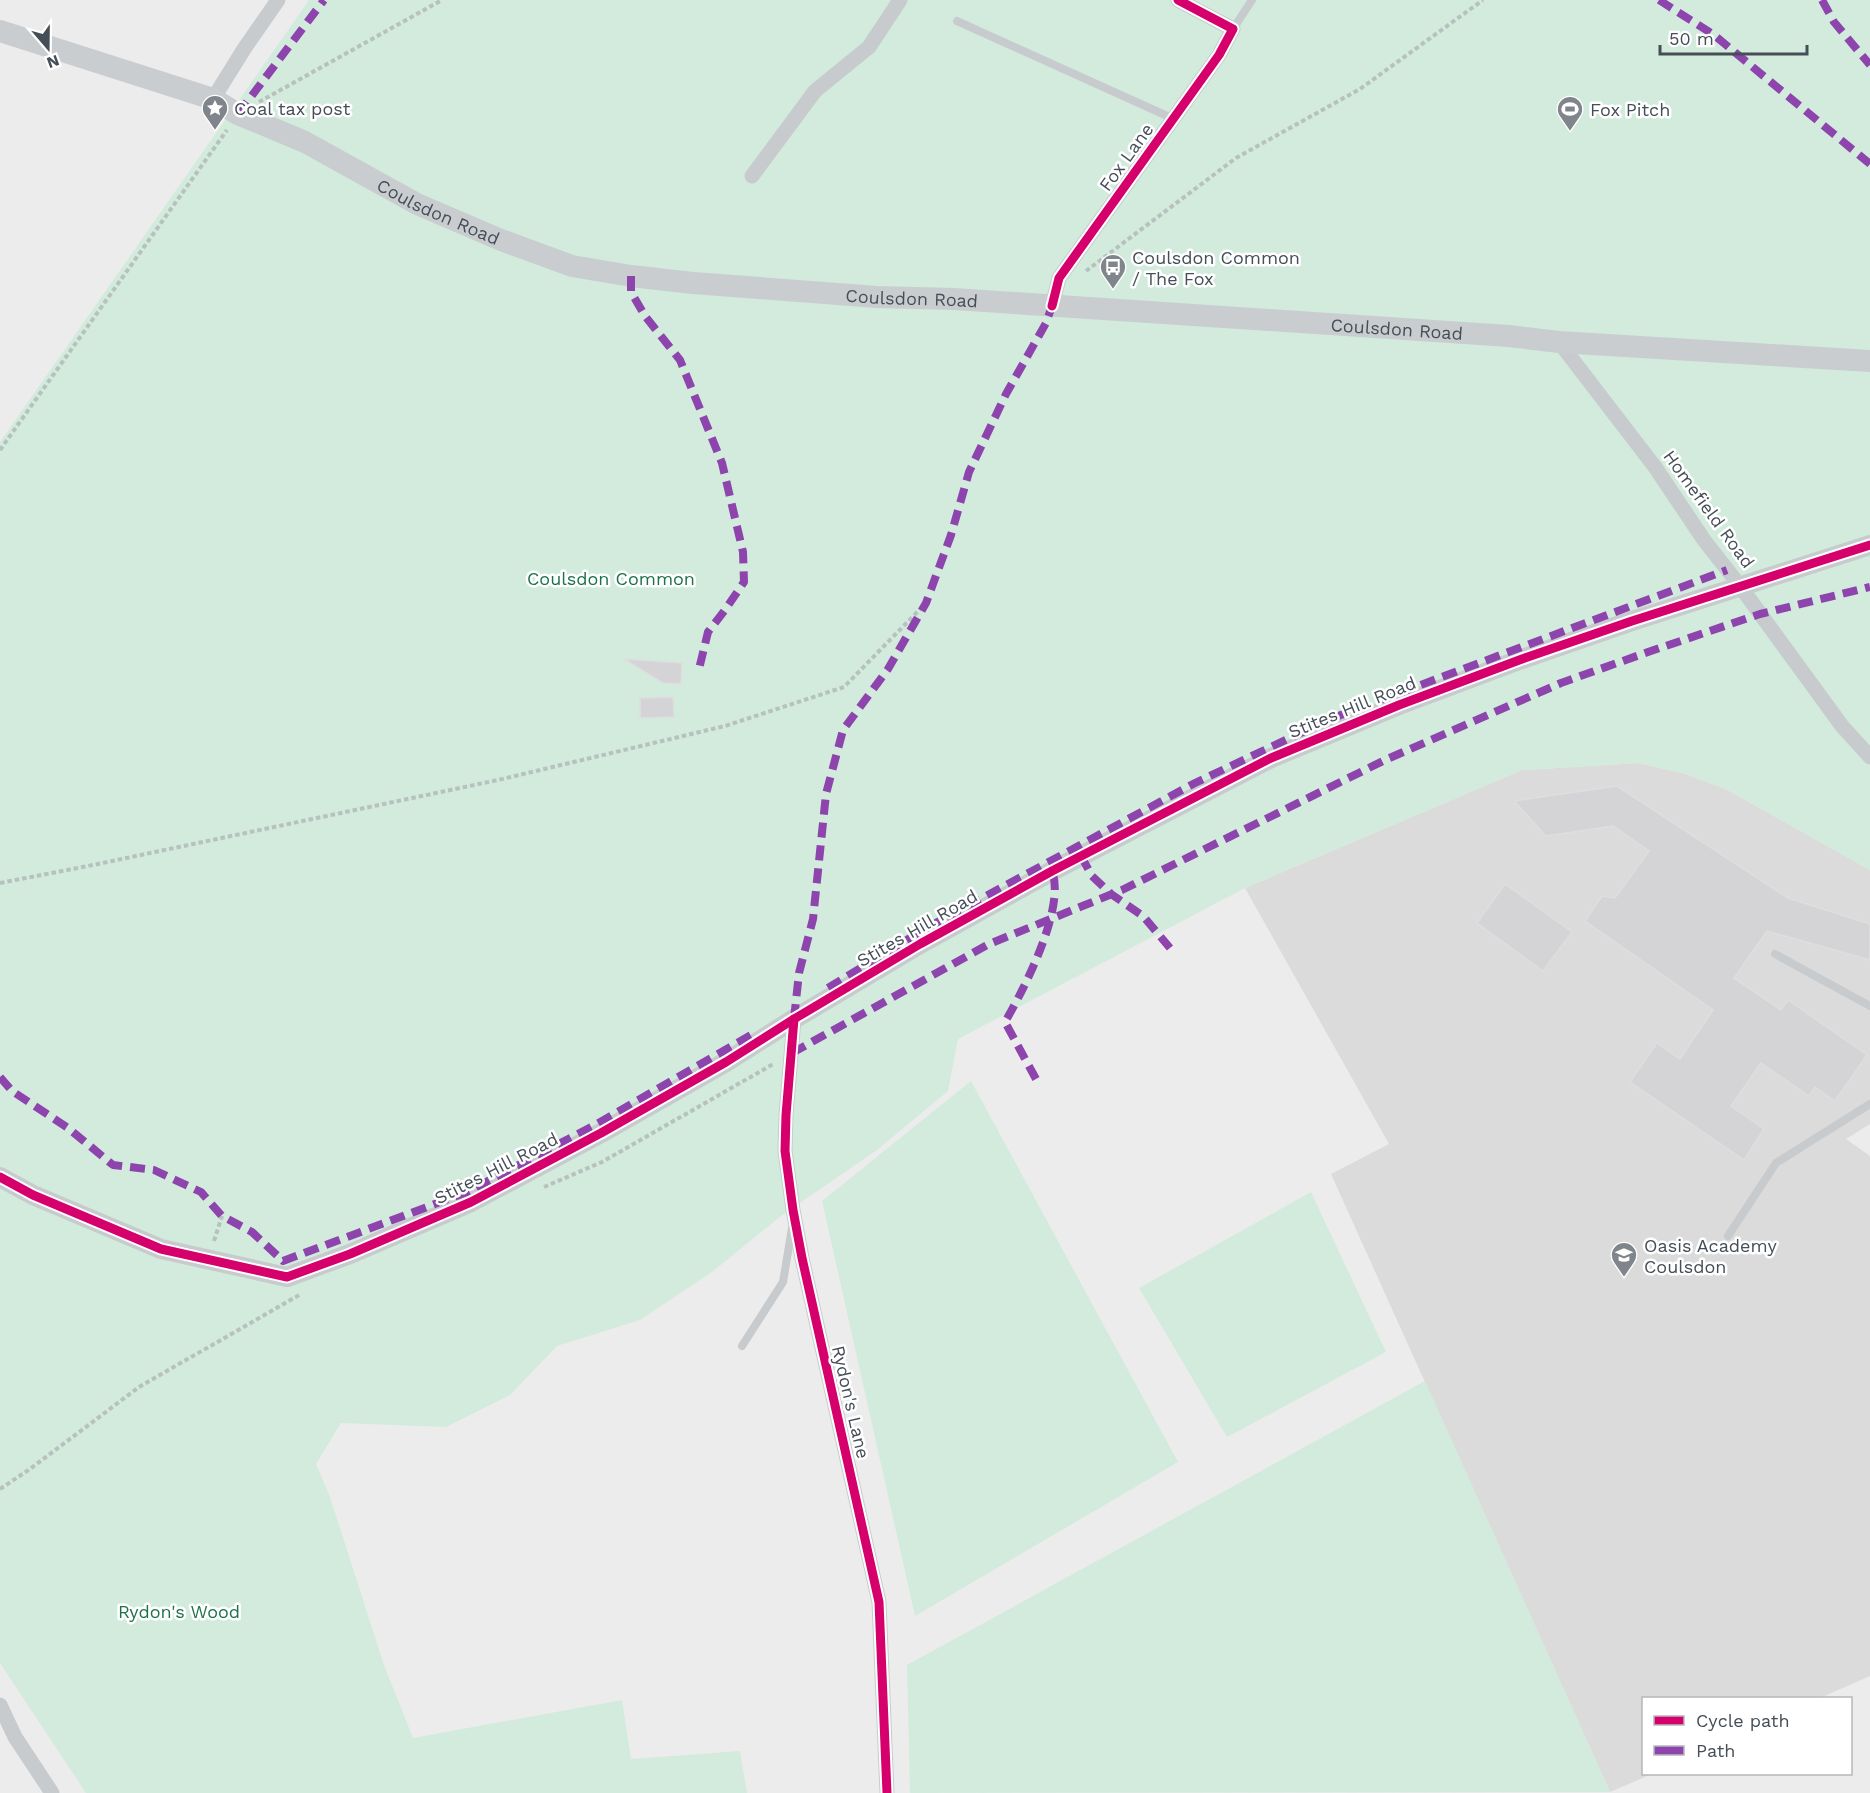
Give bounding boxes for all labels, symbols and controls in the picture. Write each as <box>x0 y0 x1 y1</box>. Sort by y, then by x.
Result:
north arrow <box>18 18 78 78</box>
scale bar <box>1660 18 1807 56</box>
text: 50 m <box>1669 28 1714 49</box>
text: N <box>44 51 62 73</box>
place icon: Coal tax post <box>200 93 230 131</box>
sports icon: Fox Pitch <box>1555 94 1585 132</box>
place label: Coal tax post <box>234 98 351 119</box>
place label: Fox Pitch <box>1590 99 1670 120</box>
street label: Fox Lane <box>1095 119 1157 195</box>
street label: Coulsdon Road <box>374 174 503 249</box>
place label: Coulsdon Common / The Fox <box>1132 247 1300 289</box>
bus stop icon: Coulsdon Common / The Fox <box>1098 252 1128 290</box>
street label: Coulsdon Road <box>845 284 979 311</box>
street label: Coulsdon Road <box>1330 314 1464 343</box>
street label: Homefield Road <box>1659 446 1759 572</box>
park label: Coulsdon Common <box>527 568 695 589</box>
street label: Stites Hill Road <box>1285 672 1419 742</box>
street label: Stites Hill Road <box>853 885 981 971</box>
street label: Stites Hill Road <box>431 1128 561 1208</box>
place label: Oasis Academy Coulsdon <box>1644 1235 1777 1277</box>
school or university icon: Oasis Academy Coulsdon <box>1609 1240 1639 1278</box>
street label: Rydon's Lane <box>828 1343 874 1461</box>
park label: Rydon's Wood <box>118 1601 240 1622</box>
legend <box>1642 1697 1852 1775</box>
text: Cycle path <box>1696 1710 1790 1731</box>
text: Path <box>1696 1740 1736 1761</box>

